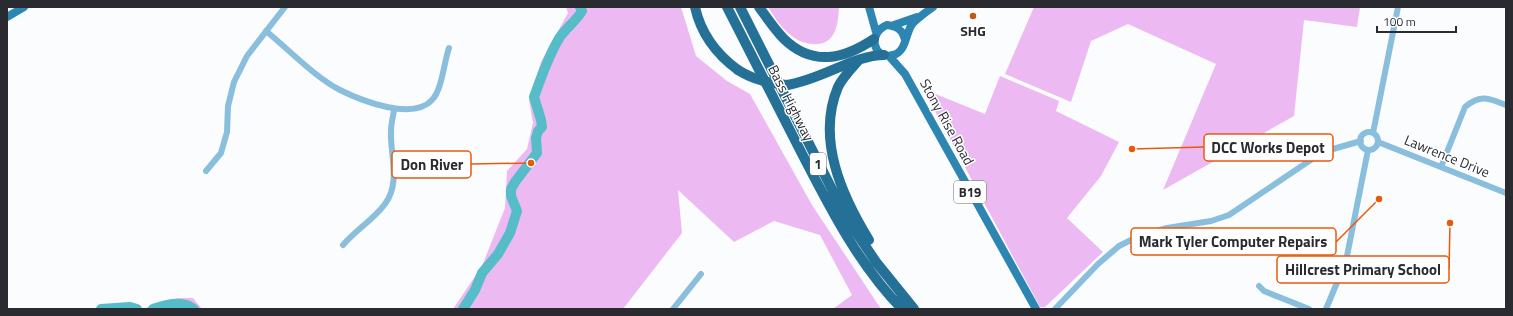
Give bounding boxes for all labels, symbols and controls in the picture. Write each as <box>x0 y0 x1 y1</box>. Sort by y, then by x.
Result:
scale bar <box>1377 8 1456 34</box>
marker: SHG <box>968 11 978 21</box>
text: 100 m <box>1383 12 1416 31</box>
place label: SHG <box>960 20 986 41</box>
street label: Bass Highway <box>763 61 820 145</box>
street label: Stony Rise Road <box>915 75 980 169</box>
street label: Lawrence Drive <box>1401 129 1493 182</box>
callout: DCC Works Depot <box>1204 134 1333 161</box>
text: DCC Works Depot <box>1211 136 1325 159</box>
callout: Don River <box>392 151 471 178</box>
text: Don River <box>401 153 464 176</box>
road number: 1 <box>810 153 826 175</box>
road number: B19 <box>954 181 986 203</box>
callout: Mark Tyler Computer Repairs <box>1131 228 1336 255</box>
text: Mark Tyler Computer Repairs <box>1139 230 1327 253</box>
callout: Hillcrest Primary School <box>1277 256 1449 283</box>
text: Hillcrest Primary School <box>1285 258 1441 281</box>

